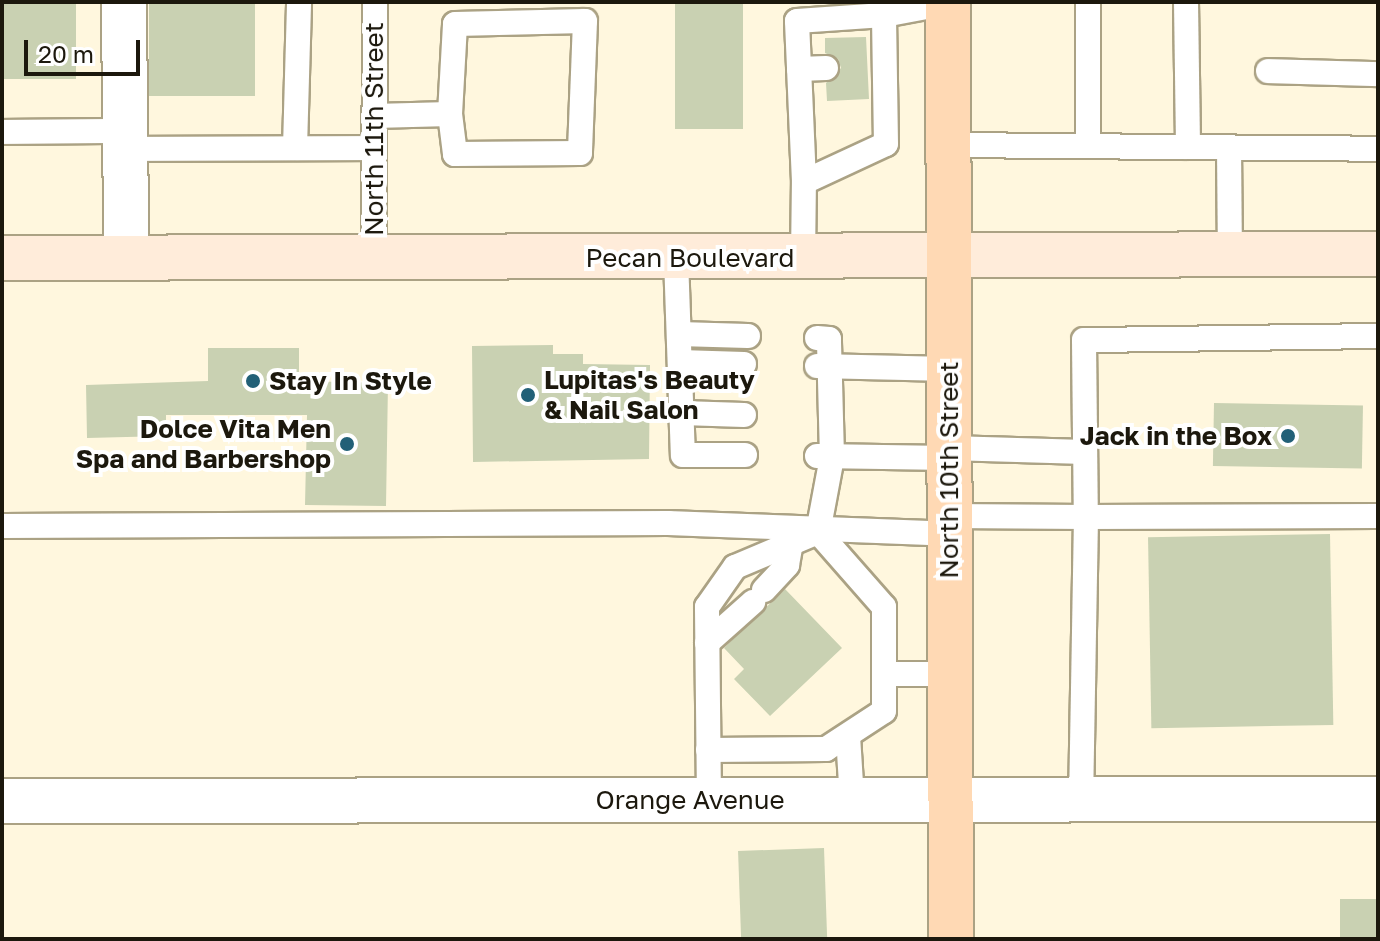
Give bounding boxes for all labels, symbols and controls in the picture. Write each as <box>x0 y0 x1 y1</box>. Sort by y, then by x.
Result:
street label: North 11th Street <box>358 22 390 236</box>
scale bar <box>28 24 144 74</box>
text: 20 m <box>38 39 94 68</box>
street label: Pecan Boulevard <box>586 242 794 274</box>
street label: North 10th Street <box>933 361 965 579</box>
place label: Lupitas's Beauty & Nail Salon <box>544 364 755 426</box>
place label: Stay In Style <box>269 365 432 397</box>
marker: Stay In Style <box>244 372 262 390</box>
marker: Lupitas's Beauty & Nail Salon <box>519 386 537 404</box>
place label: Dolce Vita Men Spa and Barbershop <box>76 413 331 474</box>
place label: Jack in the Box <box>1080 420 1272 452</box>
marker: Jack in the Box <box>1279 427 1297 445</box>
marker: Dolce Vita Men Spa and Barbershop <box>338 435 356 453</box>
street label: Orange Avenue <box>595 784 785 816</box>

